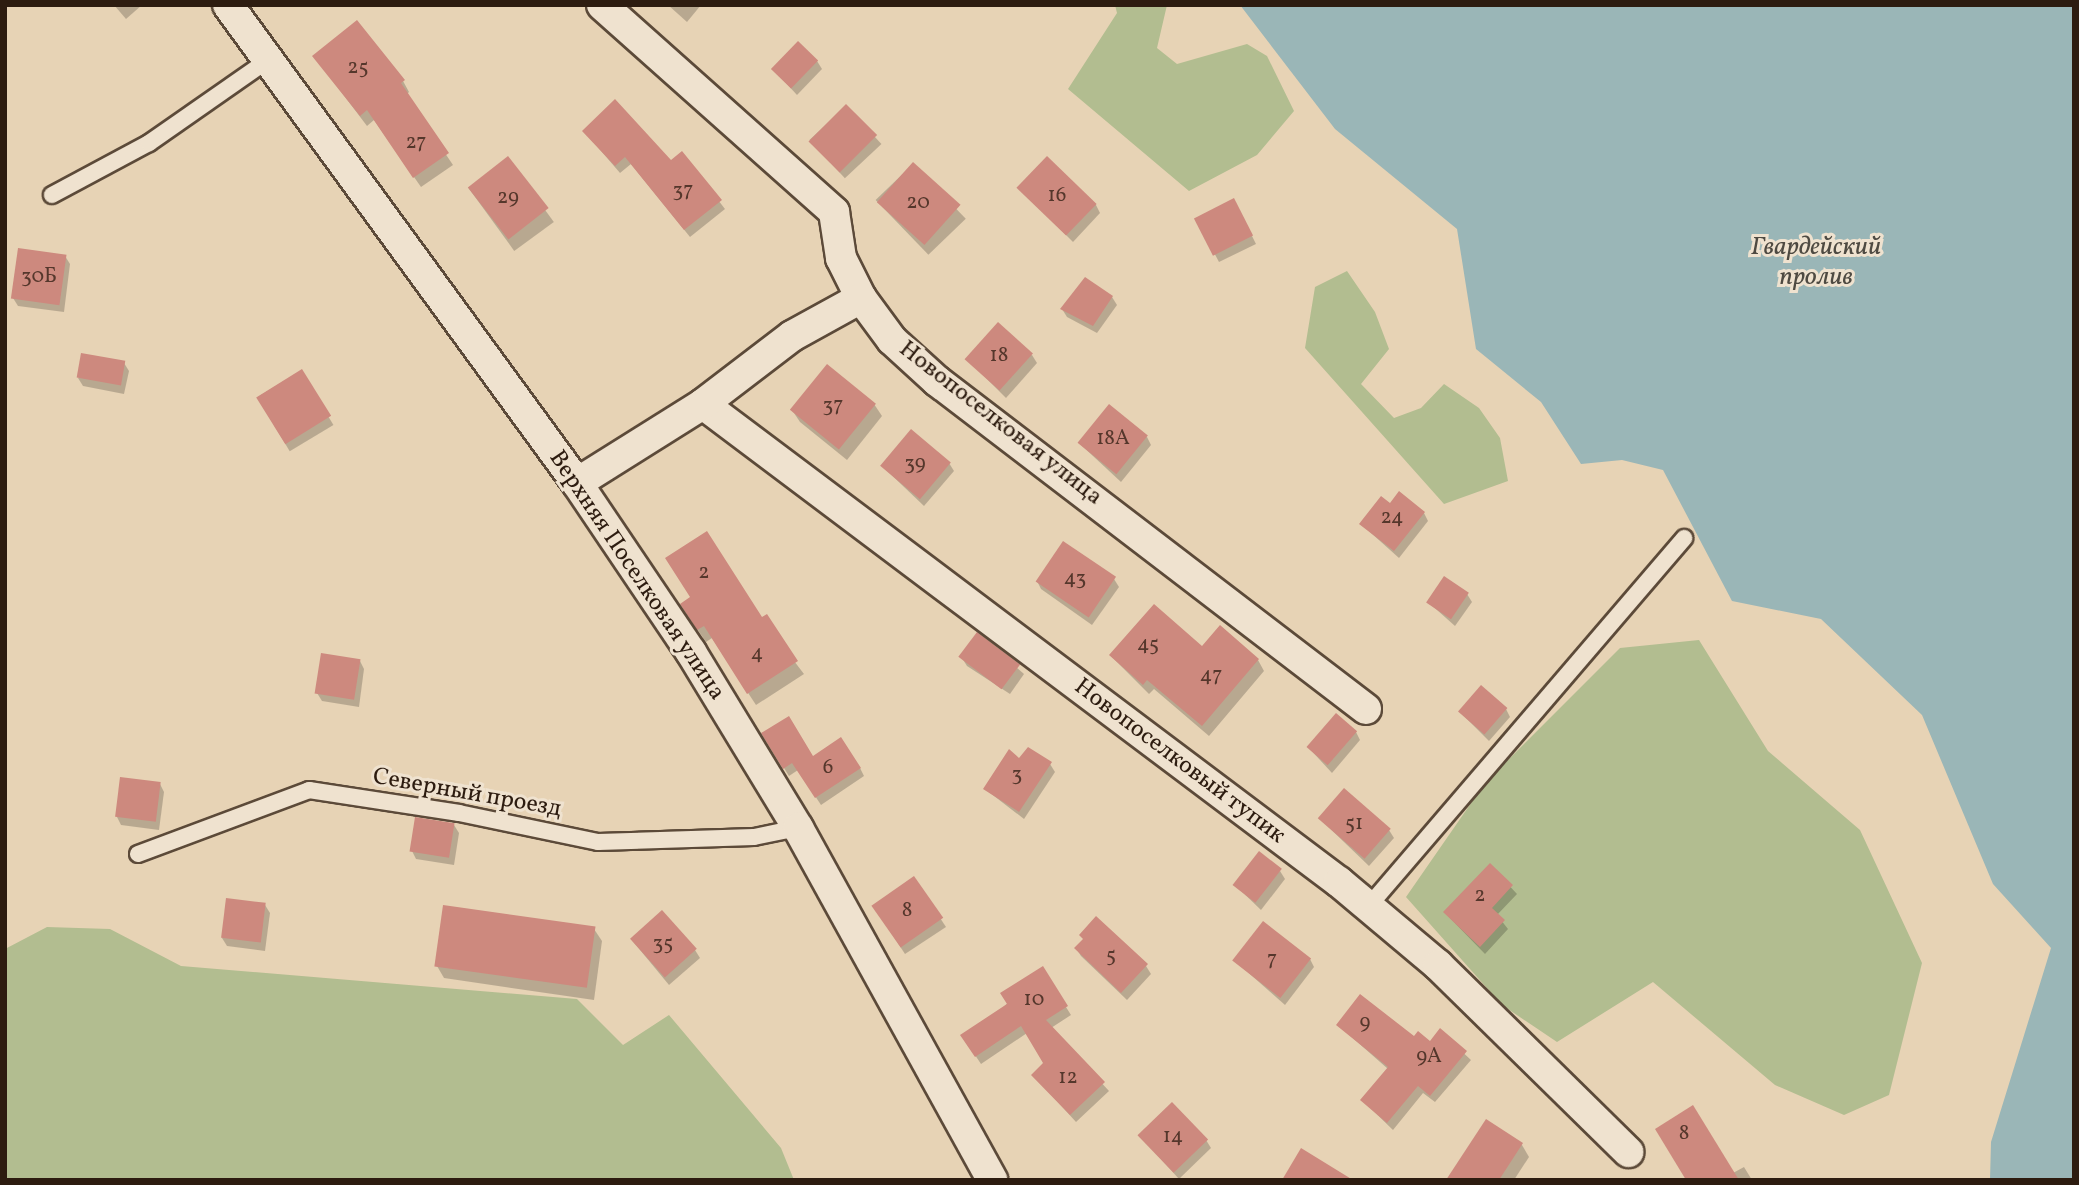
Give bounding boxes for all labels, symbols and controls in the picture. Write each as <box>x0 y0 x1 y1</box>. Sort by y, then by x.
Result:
house number: 25 <box>347 55 369 81</box>
house number: 27 <box>406 130 426 156</box>
house number: 37 <box>673 178 693 204</box>
house number: 16 <box>1048 183 1066 209</box>
house number: 29 <box>497 185 519 211</box>
house number: 20 <box>906 190 930 216</box>
water label: Гвардейский пролив <box>1751 232 1881 294</box>
house number: 30Б <box>21 264 57 290</box>
street label: Новопоселковая улица <box>892 335 1108 513</box>
house number: 18 <box>990 343 1008 369</box>
house number: 37 <box>823 393 843 419</box>
house number: 18А <box>1096 426 1130 452</box>
street label: Верхняя Поселковая улица <box>541 445 731 707</box>
house number: 39 <box>904 451 926 477</box>
house number: 24 <box>1380 505 1404 531</box>
house number: 2 <box>698 560 710 586</box>
house number: 43 <box>1064 566 1086 592</box>
house number: 45 <box>1137 632 1159 658</box>
house number: 4 <box>751 641 763 667</box>
house number: 47 <box>1200 663 1222 689</box>
street label: Новопоселковый тупик <box>1067 673 1291 851</box>
house number: 6 <box>823 755 833 781</box>
house number: 3 <box>1012 762 1022 788</box>
street label: Северный проезд <box>370 763 564 825</box>
house number: 51 <box>1345 811 1363 837</box>
house number: 2 <box>1474 883 1486 909</box>
house number: 8 <box>902 898 912 924</box>
house number: 35 <box>653 931 673 957</box>
house number: 5 <box>1106 943 1116 969</box>
house number: 7 <box>1267 947 1277 973</box>
house number: 10 <box>1024 987 1044 1013</box>
house number: 9 <box>1360 1010 1370 1036</box>
house number: 9А <box>1416 1044 1442 1070</box>
house number: 12 <box>1058 1065 1078 1091</box>
house number: 8 <box>1679 1121 1689 1147</box>
house number: 14 <box>1163 1124 1183 1150</box>

